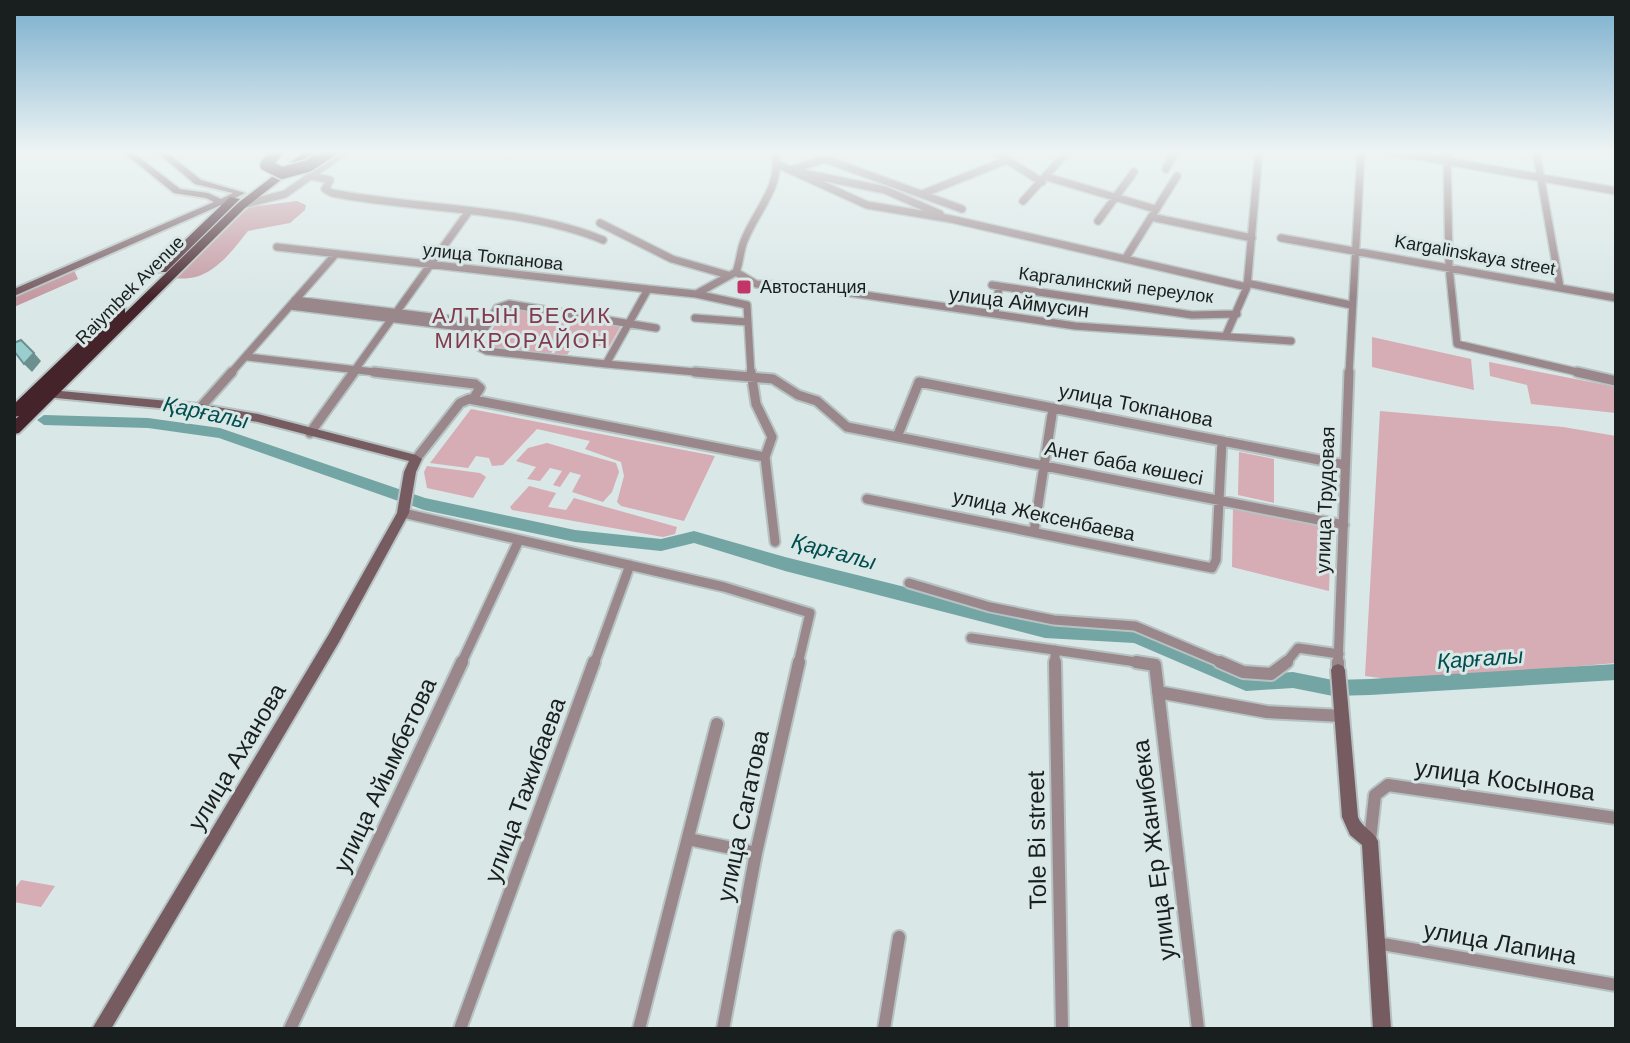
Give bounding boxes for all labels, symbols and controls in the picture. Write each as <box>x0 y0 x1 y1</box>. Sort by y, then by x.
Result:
street label: Kargalinskaya street <box>1393 231 1557 279</box>
street label: Raiymbek Avenue <box>72 232 188 348</box>
street label: улица Токпанова <box>422 240 565 274</box>
street label: Каргалинский переулок <box>1018 263 1215 307</box>
place label: Автостанция <box>760 277 866 297</box>
marker: Автостанция <box>735 278 753 296</box>
street label: улица Аймусин <box>948 282 1090 322</box>
district label: АЛТЫН БЕСИК МИКРОРАЙОН <box>432 303 612 353</box>
street label: улица Токпанова <box>1057 379 1216 431</box>
water label: Қарғалы <box>161 391 251 434</box>
street label: улица Трудовая <box>1311 426 1339 574</box>
street label: Анет баба көшесі <box>1043 437 1205 489</box>
street label: улица Жексенбаева <box>951 485 1138 545</box>
water label: Қарғалы <box>789 528 879 575</box>
water label: Қарғалы <box>1436 643 1524 674</box>
street label: улица Айымбетова <box>328 673 442 876</box>
street label: улица Аханова <box>182 678 291 835</box>
street label: улица Тажибаева <box>479 693 571 886</box>
street label: улица Сагатова <box>711 727 774 904</box>
street label: улица Ер Жанибека <box>1126 737 1180 962</box>
street label: улица Косынова <box>1413 753 1598 806</box>
street label: Tole Bi street <box>1022 770 1051 910</box>
street label: улица Лапина <box>1422 916 1579 969</box>

